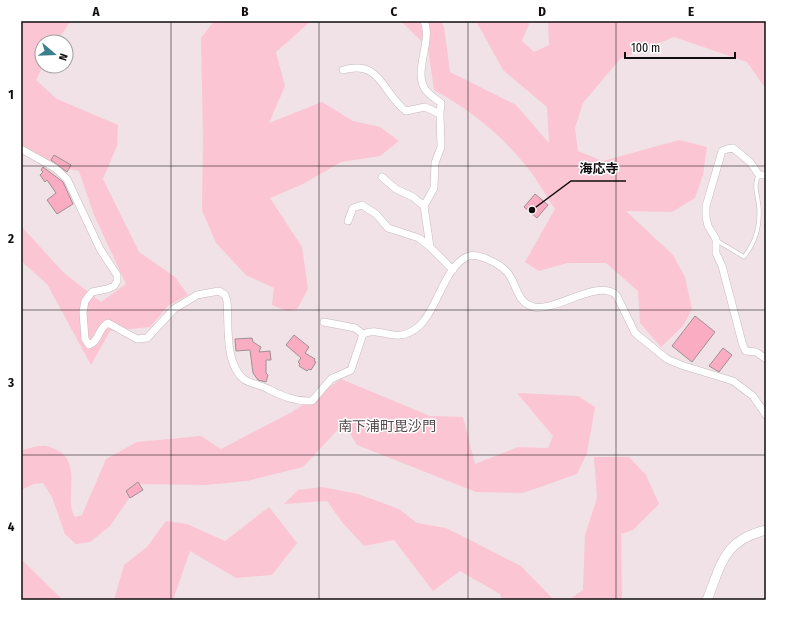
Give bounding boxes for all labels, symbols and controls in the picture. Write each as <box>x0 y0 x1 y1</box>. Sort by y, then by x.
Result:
text: A <box>91 4 100 19</box>
text: B <box>241 4 249 19</box>
text: C <box>391 4 398 19</box>
text: D <box>538 4 546 19</box>
text: E <box>688 4 694 19</box>
north arrow <box>34 34 74 74</box>
scale bar <box>625 34 735 60</box>
text: 100 m <box>631 41 660 55</box>
text: N <box>56 52 70 62</box>
text: 1 <box>8 87 14 102</box>
callout: 海応寺 <box>571 156 626 181</box>
text: 海応寺 <box>579 161 619 176</box>
text: 2 <box>7 231 14 246</box>
text: 3 <box>7 375 14 390</box>
district label: 南下浦町毘沙門 <box>338 418 436 435</box>
text: 4 <box>8 519 15 534</box>

